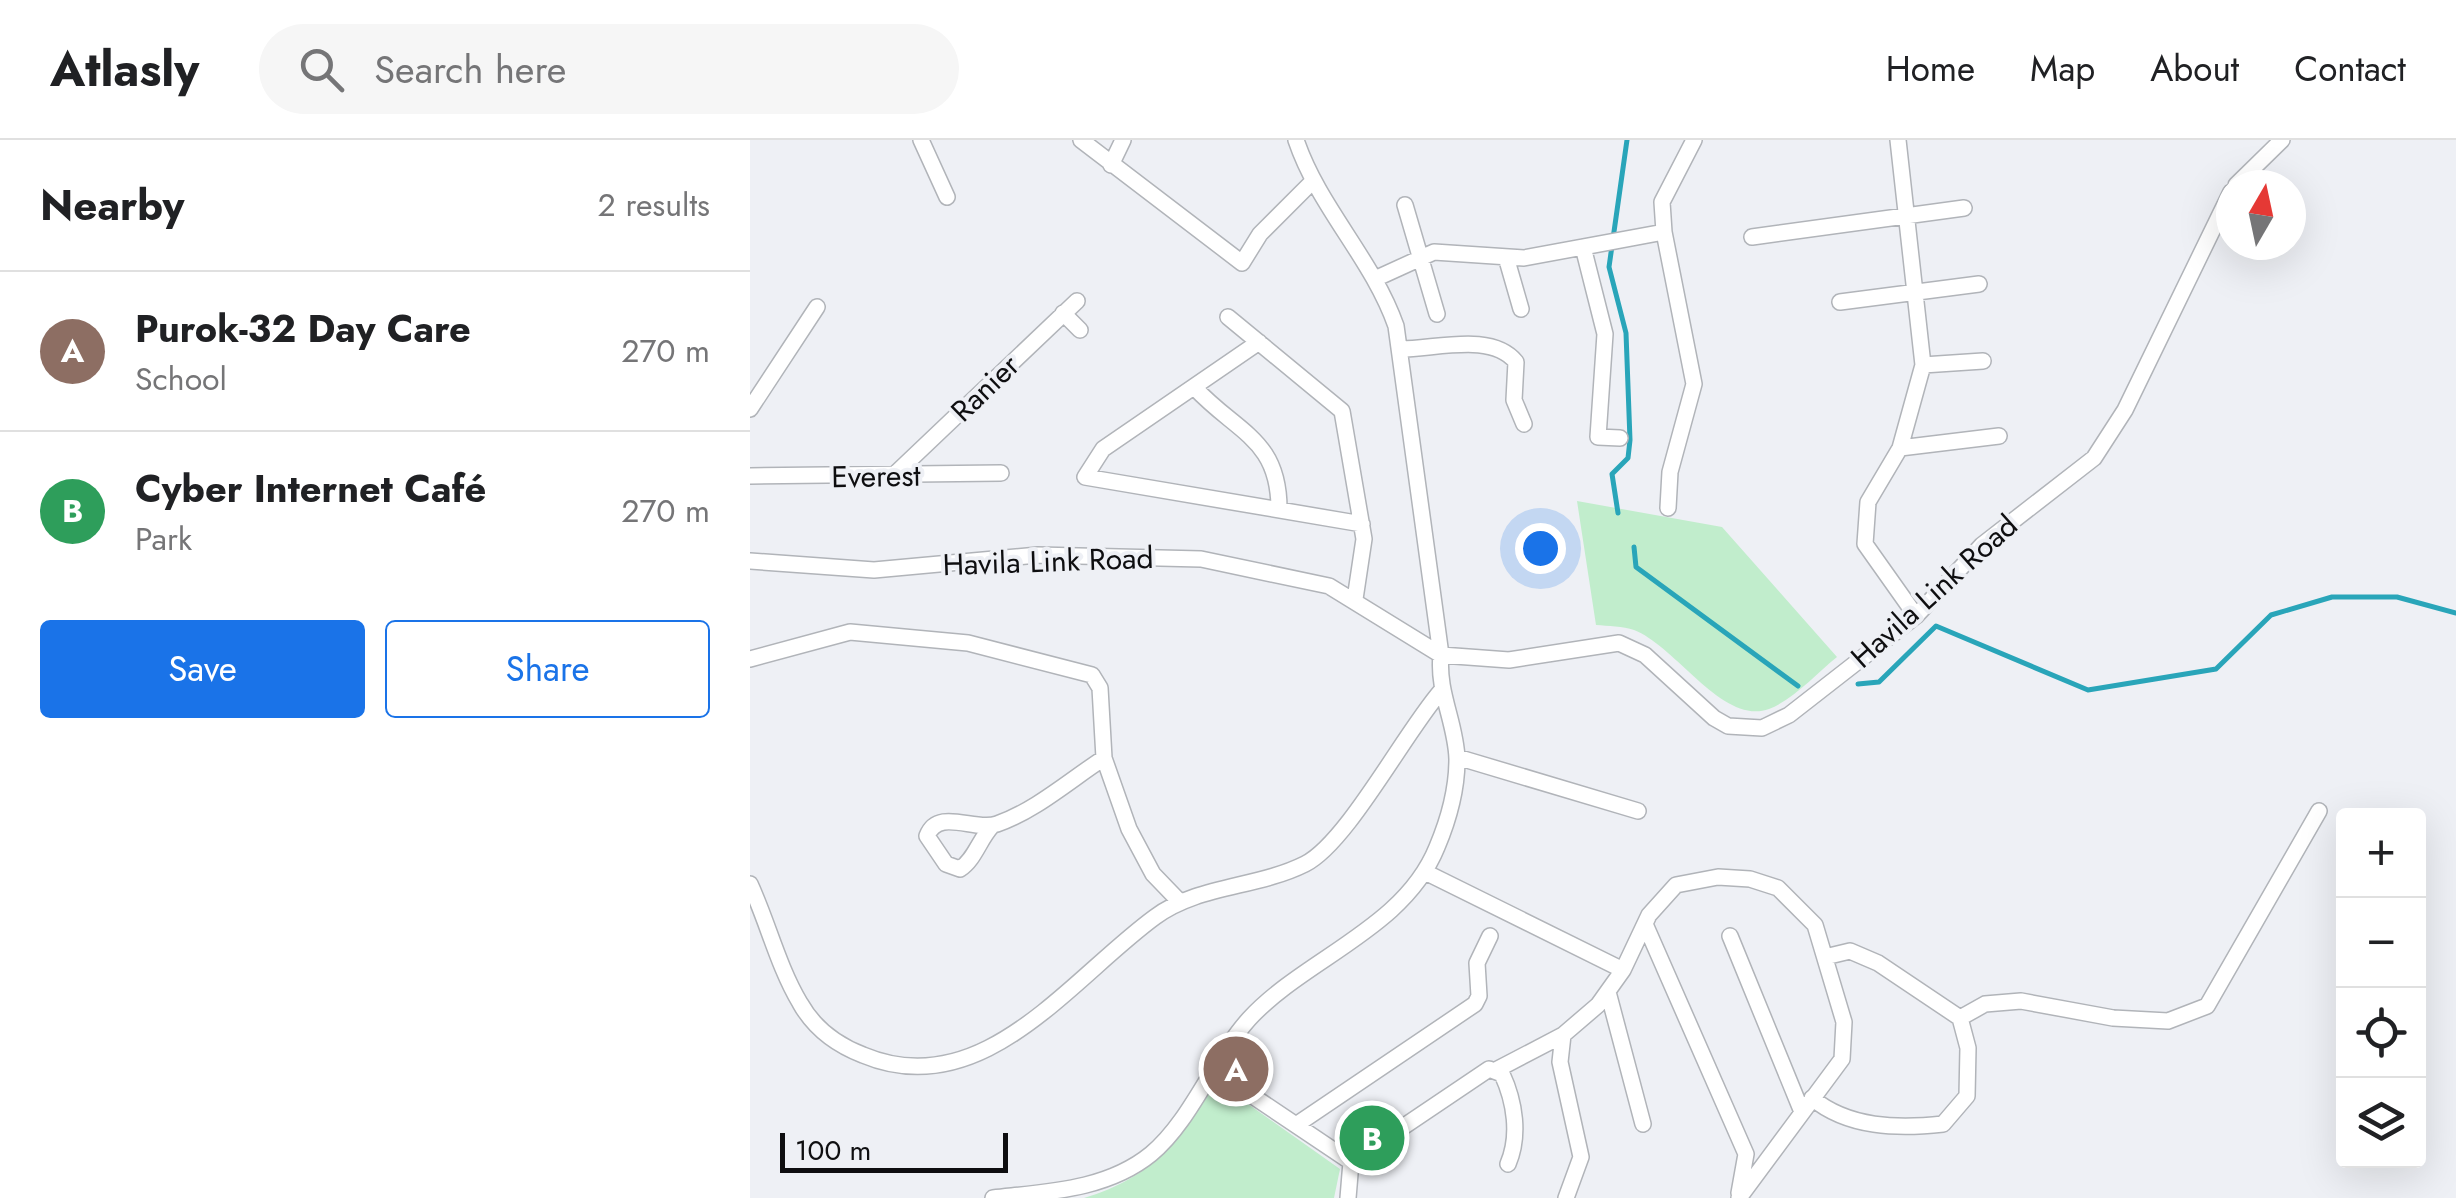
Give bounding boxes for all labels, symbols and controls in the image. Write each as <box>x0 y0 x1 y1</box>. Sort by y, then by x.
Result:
search box <box>259 24 959 114</box>
text: Atlasly <box>50 35 199 104</box>
icon: search <box>294 42 349 97</box>
text: Search here <box>374 42 566 97</box>
text: Home <box>1886 44 1975 94</box>
text: Map <box>2030 44 2095 94</box>
text: About <box>2150 44 2239 94</box>
text: Contact <box>2294 44 2406 94</box>
north arrow <box>2216 170 2306 260</box>
text: Nearby <box>40 175 184 236</box>
text: 2 results <box>598 182 710 228</box>
text: Purok-32 Day Care <box>135 301 471 356</box>
text: A <box>61 328 84 374</box>
text: 270 m <box>621 328 710 374</box>
street label: Ranier <box>941 344 1029 431</box>
text: School <box>135 356 227 402</box>
street label: Everest <box>831 454 922 498</box>
text: Cyber Internet Café <box>135 461 486 516</box>
text: B <box>62 488 83 534</box>
text: 270 m <box>621 488 710 534</box>
street label: Havila Link Road <box>1841 504 2027 678</box>
text: Park <box>135 516 192 562</box>
your location <box>1515 523 1566 574</box>
street label: Havila Link Road <box>942 536 1154 586</box>
button: Save <box>40 620 365 718</box>
button: Share <box>385 620 710 718</box>
map controls <box>2336 808 2426 1168</box>
button: + <box>2336 808 2426 898</box>
button: − <box>2336 898 2426 988</box>
button: locate <box>2336 988 2426 1078</box>
pin: A <box>1204 1032 1268 1106</box>
button: layers <box>2336 1078 2426 1168</box>
pin: B <box>1340 1100 1404 1176</box>
scale bar <box>780 1128 1008 1172</box>
text: 100 m <box>795 1130 871 1171</box>

